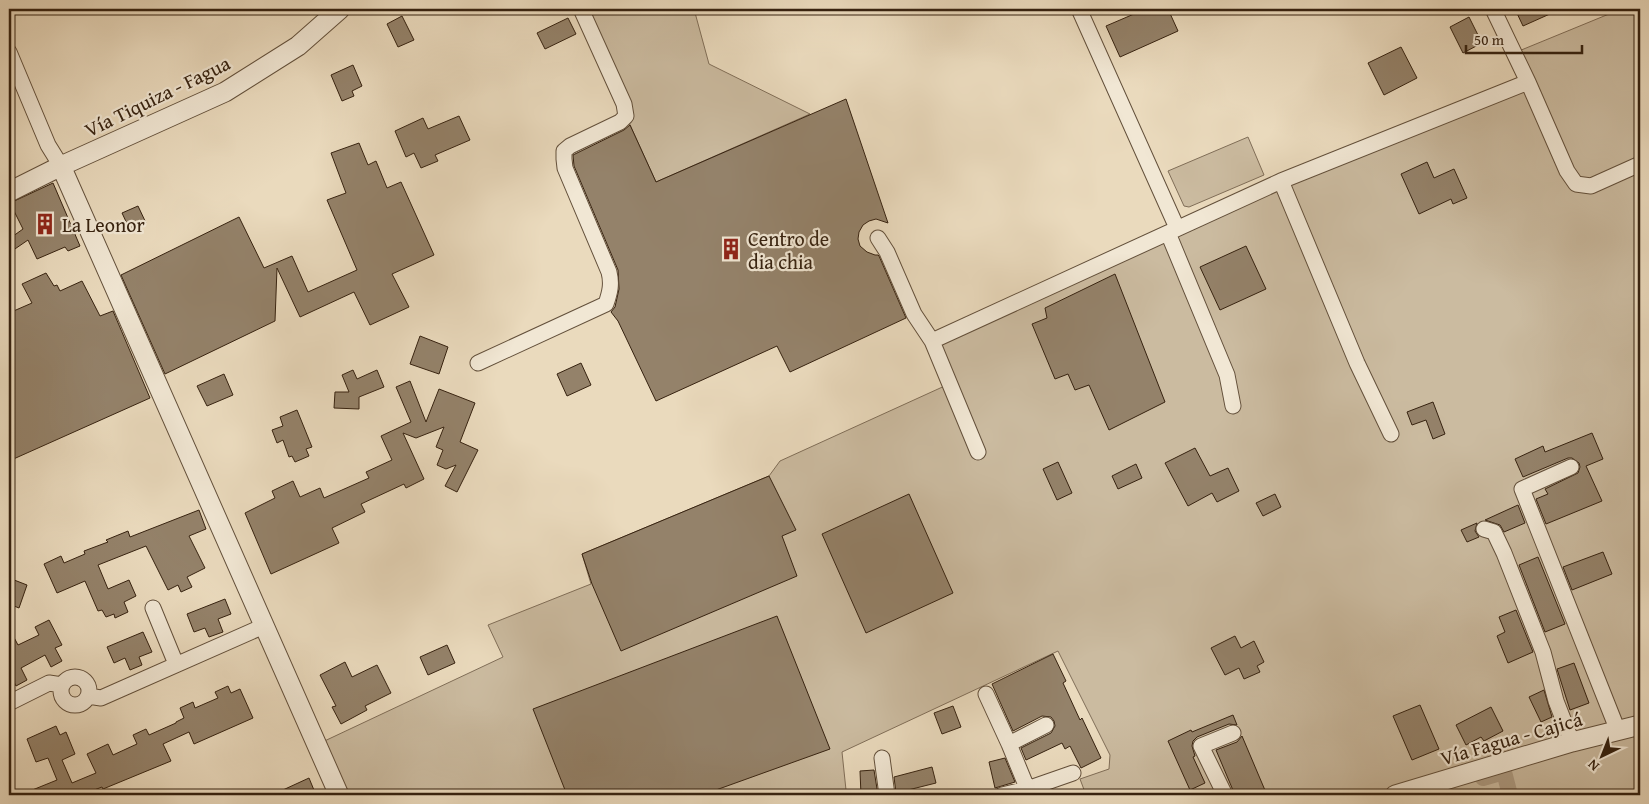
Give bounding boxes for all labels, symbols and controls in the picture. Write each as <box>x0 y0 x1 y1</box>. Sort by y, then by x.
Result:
scale bar <box>1466 22 1583 54</box>
text: 50 m <box>1474 29 1505 50</box>
street label: Vía Tiquiza - Fagua <box>79 48 235 144</box>
place label: La Leonor <box>62 210 145 239</box>
building icon: La Leonor <box>32 211 58 237</box>
place label: Centro de dia chia <box>748 224 829 276</box>
building icon: Centro de dia chia <box>718 236 744 262</box>
street label: Vía Fagua - Cajicá <box>1437 704 1586 772</box>
north arrow <box>1576 732 1626 782</box>
text: N <box>1582 755 1603 776</box>

